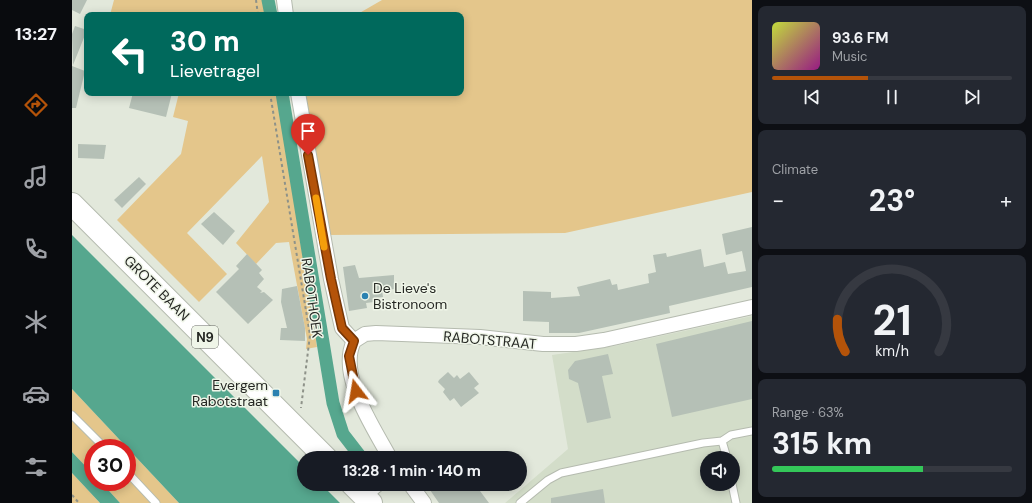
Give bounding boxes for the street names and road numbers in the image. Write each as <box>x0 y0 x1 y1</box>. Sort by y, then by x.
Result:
street label: GROTE BAAN <box>120 251 194 325</box>
street label: RABOTHOEK <box>297 257 327 339</box>
road number: N9 <box>192 326 218 348</box>
street label: RABOTSTRAAT <box>443 327 537 353</box>

